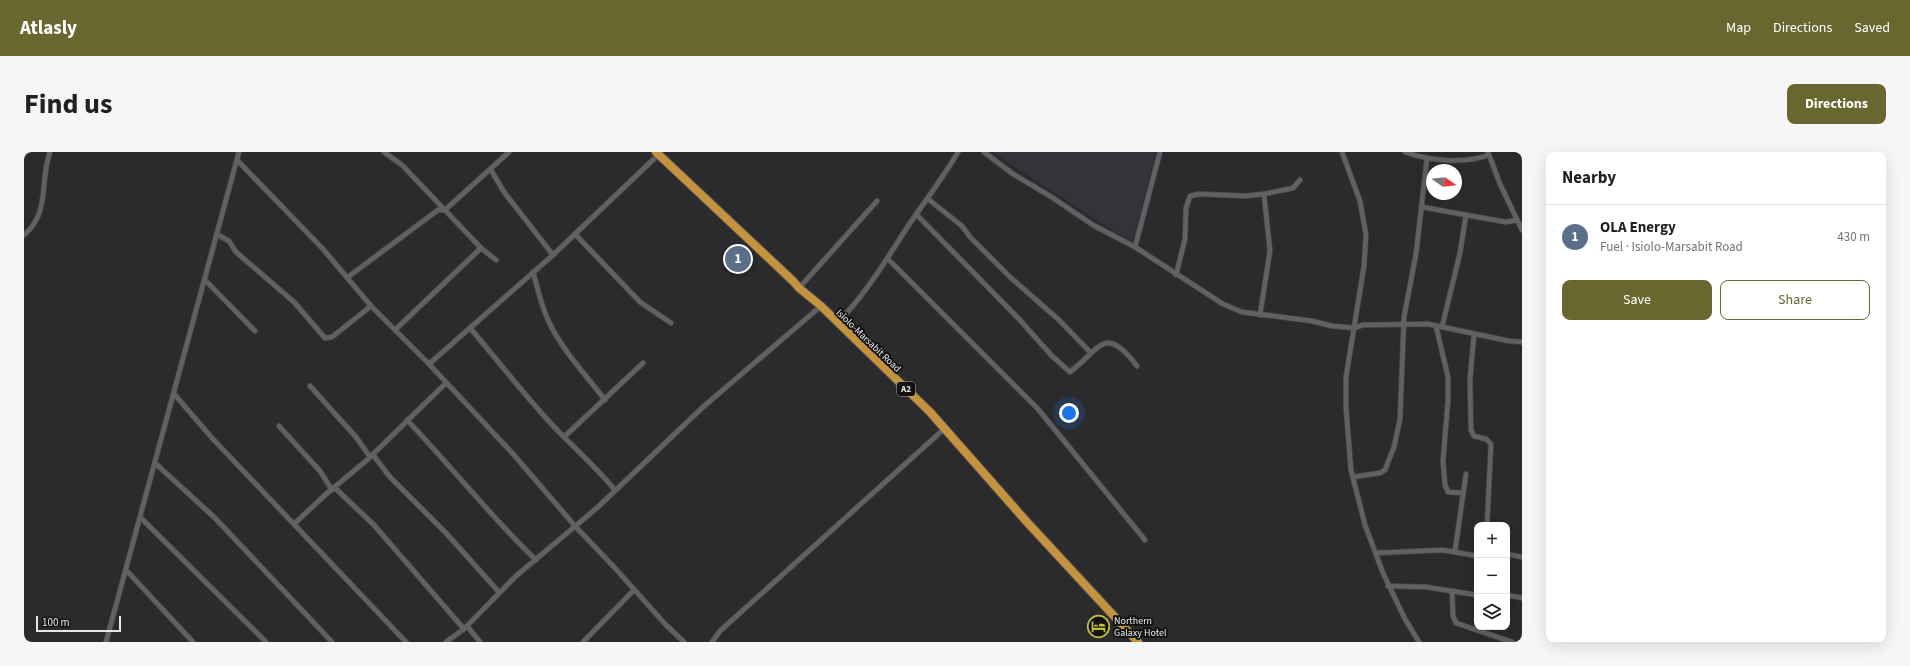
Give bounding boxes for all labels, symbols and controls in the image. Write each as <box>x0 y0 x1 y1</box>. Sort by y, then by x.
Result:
text: Atlasly <box>20 15 77 42</box>
text: Map <box>1726 18 1751 38</box>
text: Directions <box>1773 18 1832 38</box>
text: Saved <box>1854 18 1890 38</box>
text: Find us <box>24 84 112 124</box>
button: Directions <box>1787 84 1886 124</box>
north arrow <box>1426 164 1462 200</box>
text: Nearby <box>1562 166 1616 190</box>
text: OLA Energy <box>1600 217 1676 238</box>
text: 1 <box>1572 228 1578 246</box>
text: 430 m <box>1837 228 1870 246</box>
text: Fuel · Isiolo-Marsabit Road <box>1600 238 1743 256</box>
pin: 1 <box>725 244 751 274</box>
button: Save <box>1562 280 1712 320</box>
button: Share <box>1720 280 1870 320</box>
street label: Isiolo-Marsabit Road <box>833 306 904 376</box>
road number: A2 <box>897 382 915 396</box>
your location <box>1059 403 1079 423</box>
map controls <box>1474 522 1510 630</box>
button: + <box>1474 522 1510 558</box>
button: − <box>1474 558 1510 594</box>
button: layers <box>1474 594 1510 630</box>
hotel icon: Northern Galaxy Hotel <box>1086 613 1112 639</box>
scale bar <box>36 614 121 633</box>
place label: Northern Galaxy Hotel <box>1114 614 1167 640</box>
text: 100 m <box>42 615 70 630</box>

